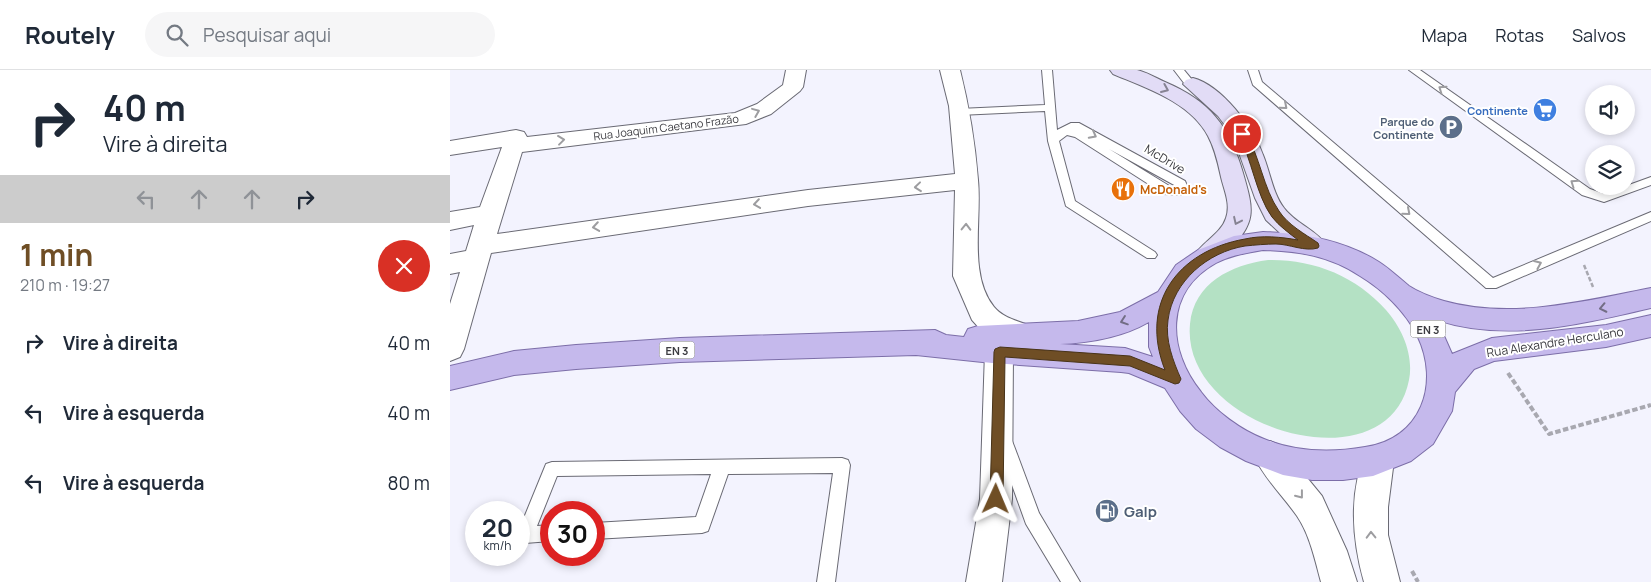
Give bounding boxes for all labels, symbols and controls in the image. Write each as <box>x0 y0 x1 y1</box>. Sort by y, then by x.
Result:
search box <box>145 12 495 57</box>
text: Routely <box>25 18 115 51</box>
icon: search <box>163 21 191 49</box>
text: Pesquisar aqui <box>203 22 331 48</box>
text: Mapa <box>1421 23 1467 47</box>
text: Rotas <box>1495 23 1544 47</box>
text: Salvos <box>1572 23 1626 47</box>
one-way arrow <box>1160 82 1169 93</box>
text: 40 m <box>103 84 186 132</box>
map controls <box>1585 85 1635 195</box>
button: sound <box>1585 85 1635 135</box>
one-way arrow <box>1438 86 1447 95</box>
icon: right <box>20 90 85 155</box>
supermarket icon: Continente <box>1532 97 1558 123</box>
one-way arrow <box>1278 100 1287 109</box>
place label: Continente <box>1467 103 1528 118</box>
one-way arrow <box>751 108 760 118</box>
street label: Rua Joaquim Caetano Frazão <box>592 111 740 143</box>
pin <box>1221 113 1263 155</box>
place label: Parque do Continente <box>1373 114 1434 142</box>
parking icon: Parque do Continente <box>1438 114 1464 140</box>
icon: arrive <box>1228 120 1256 148</box>
text: Vire à direita <box>103 129 227 159</box>
one-way arrow <box>1088 129 1097 139</box>
one-way arrow <box>557 135 565 146</box>
street label: McDrive <box>1141 140 1189 178</box>
button: layers <box>1585 145 1635 195</box>
restaurant icon: McDonald's <box>1110 176 1136 202</box>
one-way arrow <box>1570 180 1580 189</box>
one-way arrow <box>914 181 922 192</box>
place label: McDonald's <box>1140 181 1207 198</box>
icon: left <box>132 185 160 213</box>
icon: ahead <box>185 185 213 213</box>
icon: ahead <box>238 185 266 213</box>
icon: right <box>291 185 319 213</box>
one-way arrow <box>753 199 761 209</box>
one-way arrow <box>1401 206 1410 215</box>
one-way arrow <box>1233 216 1244 225</box>
one-way arrow <box>592 222 600 232</box>
one-way arrow <box>961 223 971 231</box>
text: 1 min <box>20 234 93 275</box>
button: close <box>378 240 430 292</box>
one-way arrow <box>1533 260 1542 270</box>
text: 210 m · 19:27 <box>20 274 110 296</box>
one-way arrow <box>1599 302 1608 313</box>
one-way arrow <box>1120 315 1129 325</box>
road number: EN 3 <box>1410 320 1446 338</box>
street label: Rua Alexandre Herculano <box>1485 323 1625 361</box>
icon: right <box>20 329 48 357</box>
text: Vire à direita <box>63 330 178 356</box>
text: 40 m <box>387 330 430 356</box>
road number: EN 3 <box>660 342 694 358</box>
icon: left <box>20 399 48 427</box>
text: Vire à esquerda <box>63 400 204 426</box>
text: 40 m <box>387 400 430 426</box>
icon: left <box>20 469 48 497</box>
text: Vire à esquerda <box>63 470 204 496</box>
text: 80 m <box>387 470 430 496</box>
position arrow <box>969 472 1021 524</box>
one-way arrow <box>1294 489 1302 498</box>
fuel station icon: Galp <box>1094 498 1120 524</box>
speed limit sign: 30 <box>540 501 605 566</box>
place label: Galp <box>1124 501 1157 522</box>
text: 20 <box>482 510 513 545</box>
one-way arrow <box>1366 530 1376 538</box>
text: km/h <box>484 537 511 554</box>

